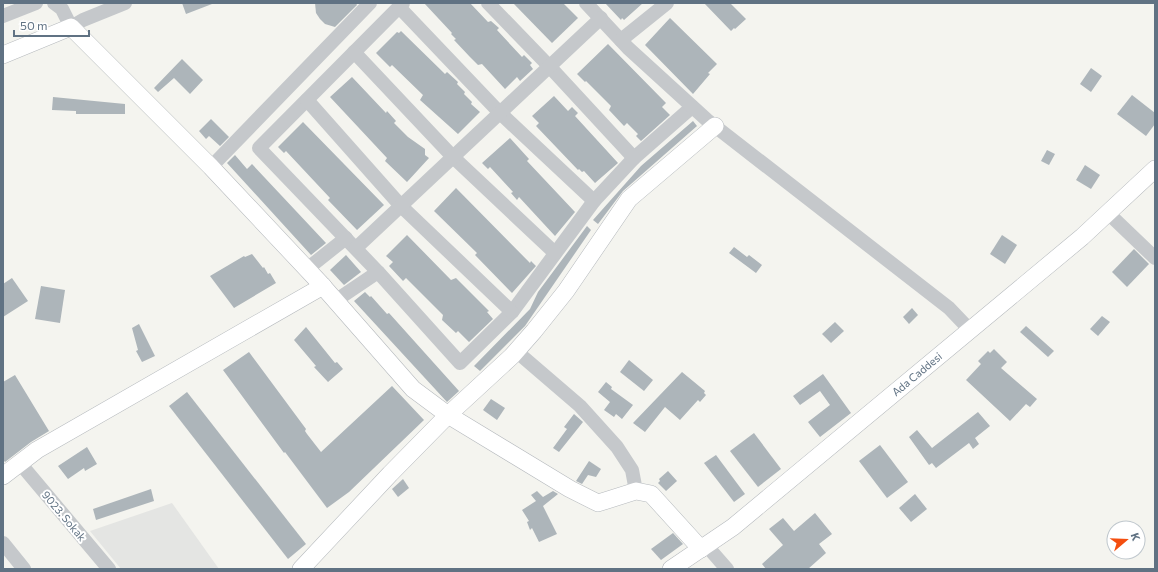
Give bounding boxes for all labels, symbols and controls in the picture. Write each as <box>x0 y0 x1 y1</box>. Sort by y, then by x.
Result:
scale bar <box>14 12 89 38</box>
text: 50 m <box>20 18 48 32</box>
street label: Ada Caddesi <box>889 349 944 398</box>
street label: 9023. Sokak <box>40 488 89 543</box>
north arrow <box>1106 520 1146 560</box>
text: K <box>1129 531 1143 543</box>

